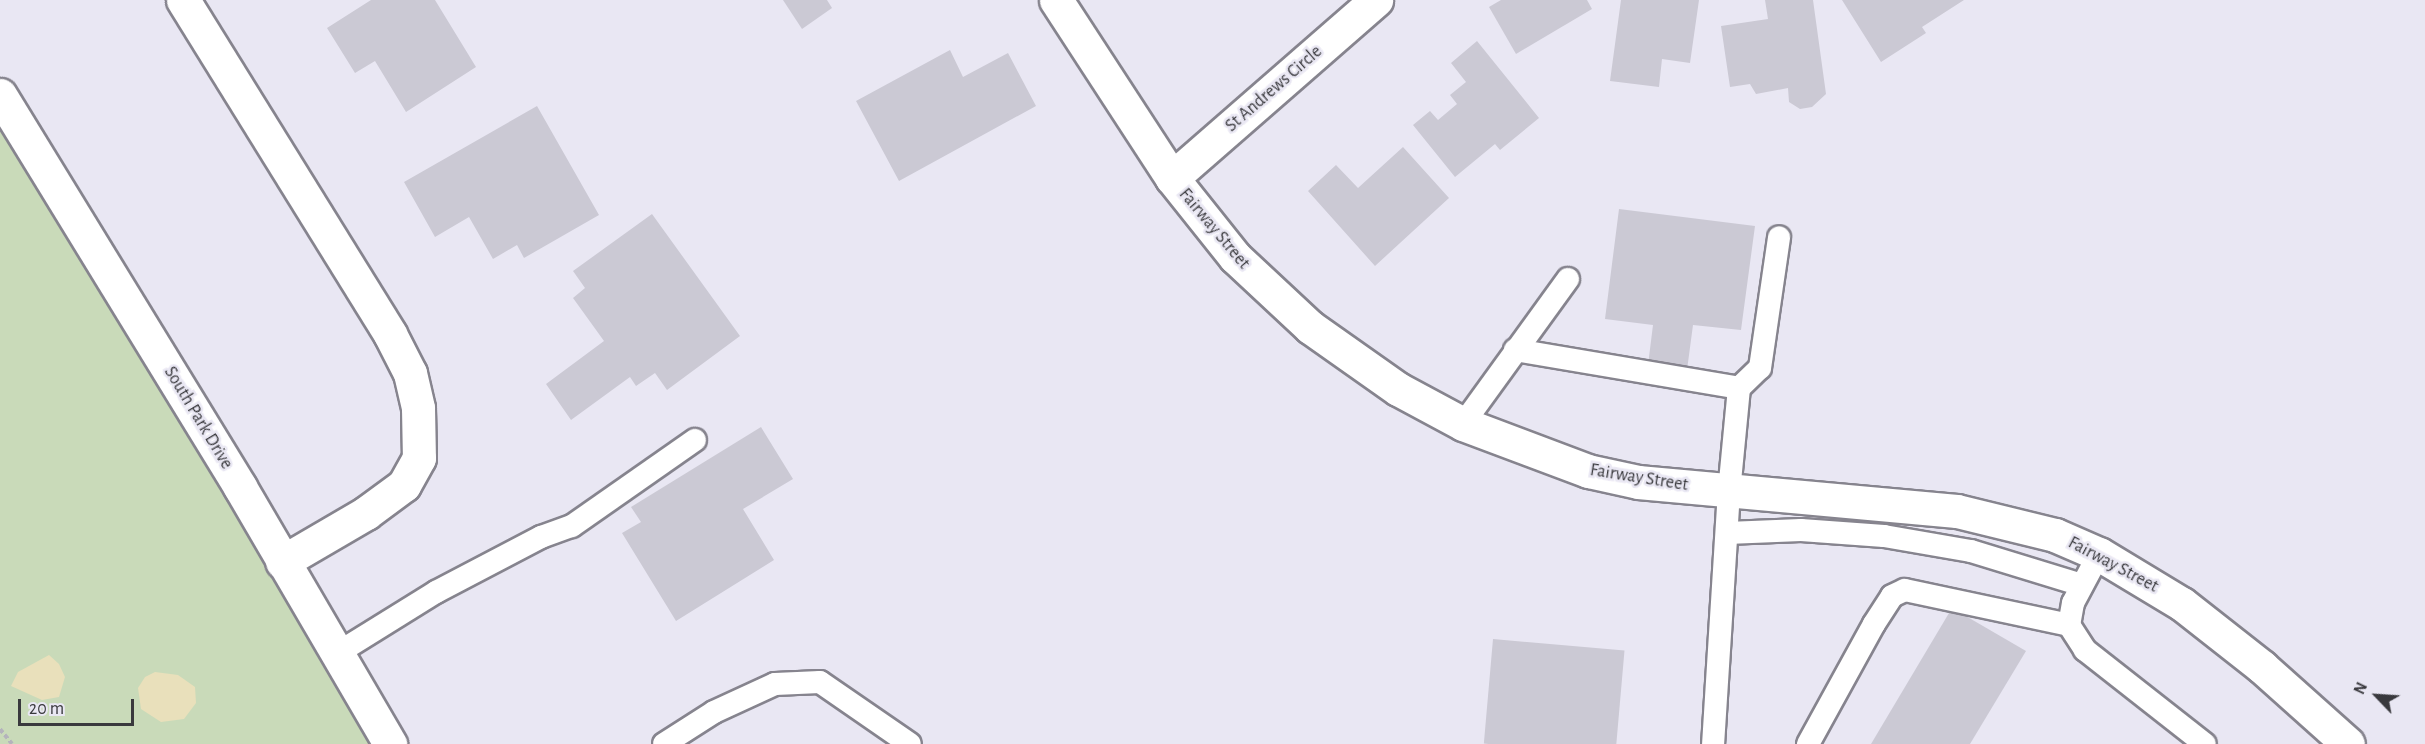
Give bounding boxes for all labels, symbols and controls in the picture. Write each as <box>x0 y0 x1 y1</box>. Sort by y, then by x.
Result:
street label: St Andrews Circle <box>1221 41 1327 137</box>
street label: Fairway Street <box>1174 184 1254 274</box>
street label: South Park Drive <box>159 363 237 473</box>
street label: Fairway Street <box>1588 460 1690 496</box>
street label: Fairway Street <box>2064 532 2162 598</box>
north arrow <box>2347 666 2407 726</box>
text: N <box>2351 680 2370 697</box>
scale bar <box>21 687 136 725</box>
text: 20 m <box>29 700 64 718</box>

